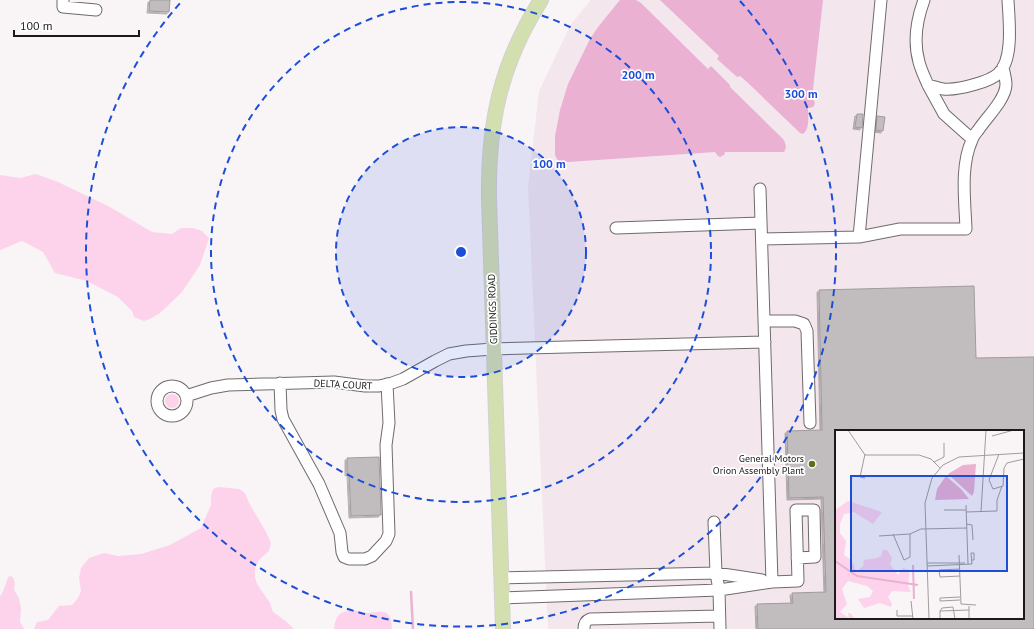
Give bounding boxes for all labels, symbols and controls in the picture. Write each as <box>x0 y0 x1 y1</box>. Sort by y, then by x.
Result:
scale bar <box>14 12 139 38</box>
text: 100 m <box>20 18 53 33</box>
text: 200 m <box>621 67 655 82</box>
text: 300 m <box>784 86 818 101</box>
text: 100 m <box>532 156 566 171</box>
centre of rings <box>454 245 468 259</box>
street label: GIDDINGS ROAD <box>485 274 500 344</box>
street label: DELTA COURT <box>313 376 373 393</box>
inset map <box>835 430 1024 619</box>
place label: General Motors Orion Assembly Plant <box>713 452 805 477</box>
marker: General Motors Orion Assembly Plant <box>807 459 817 469</box>

